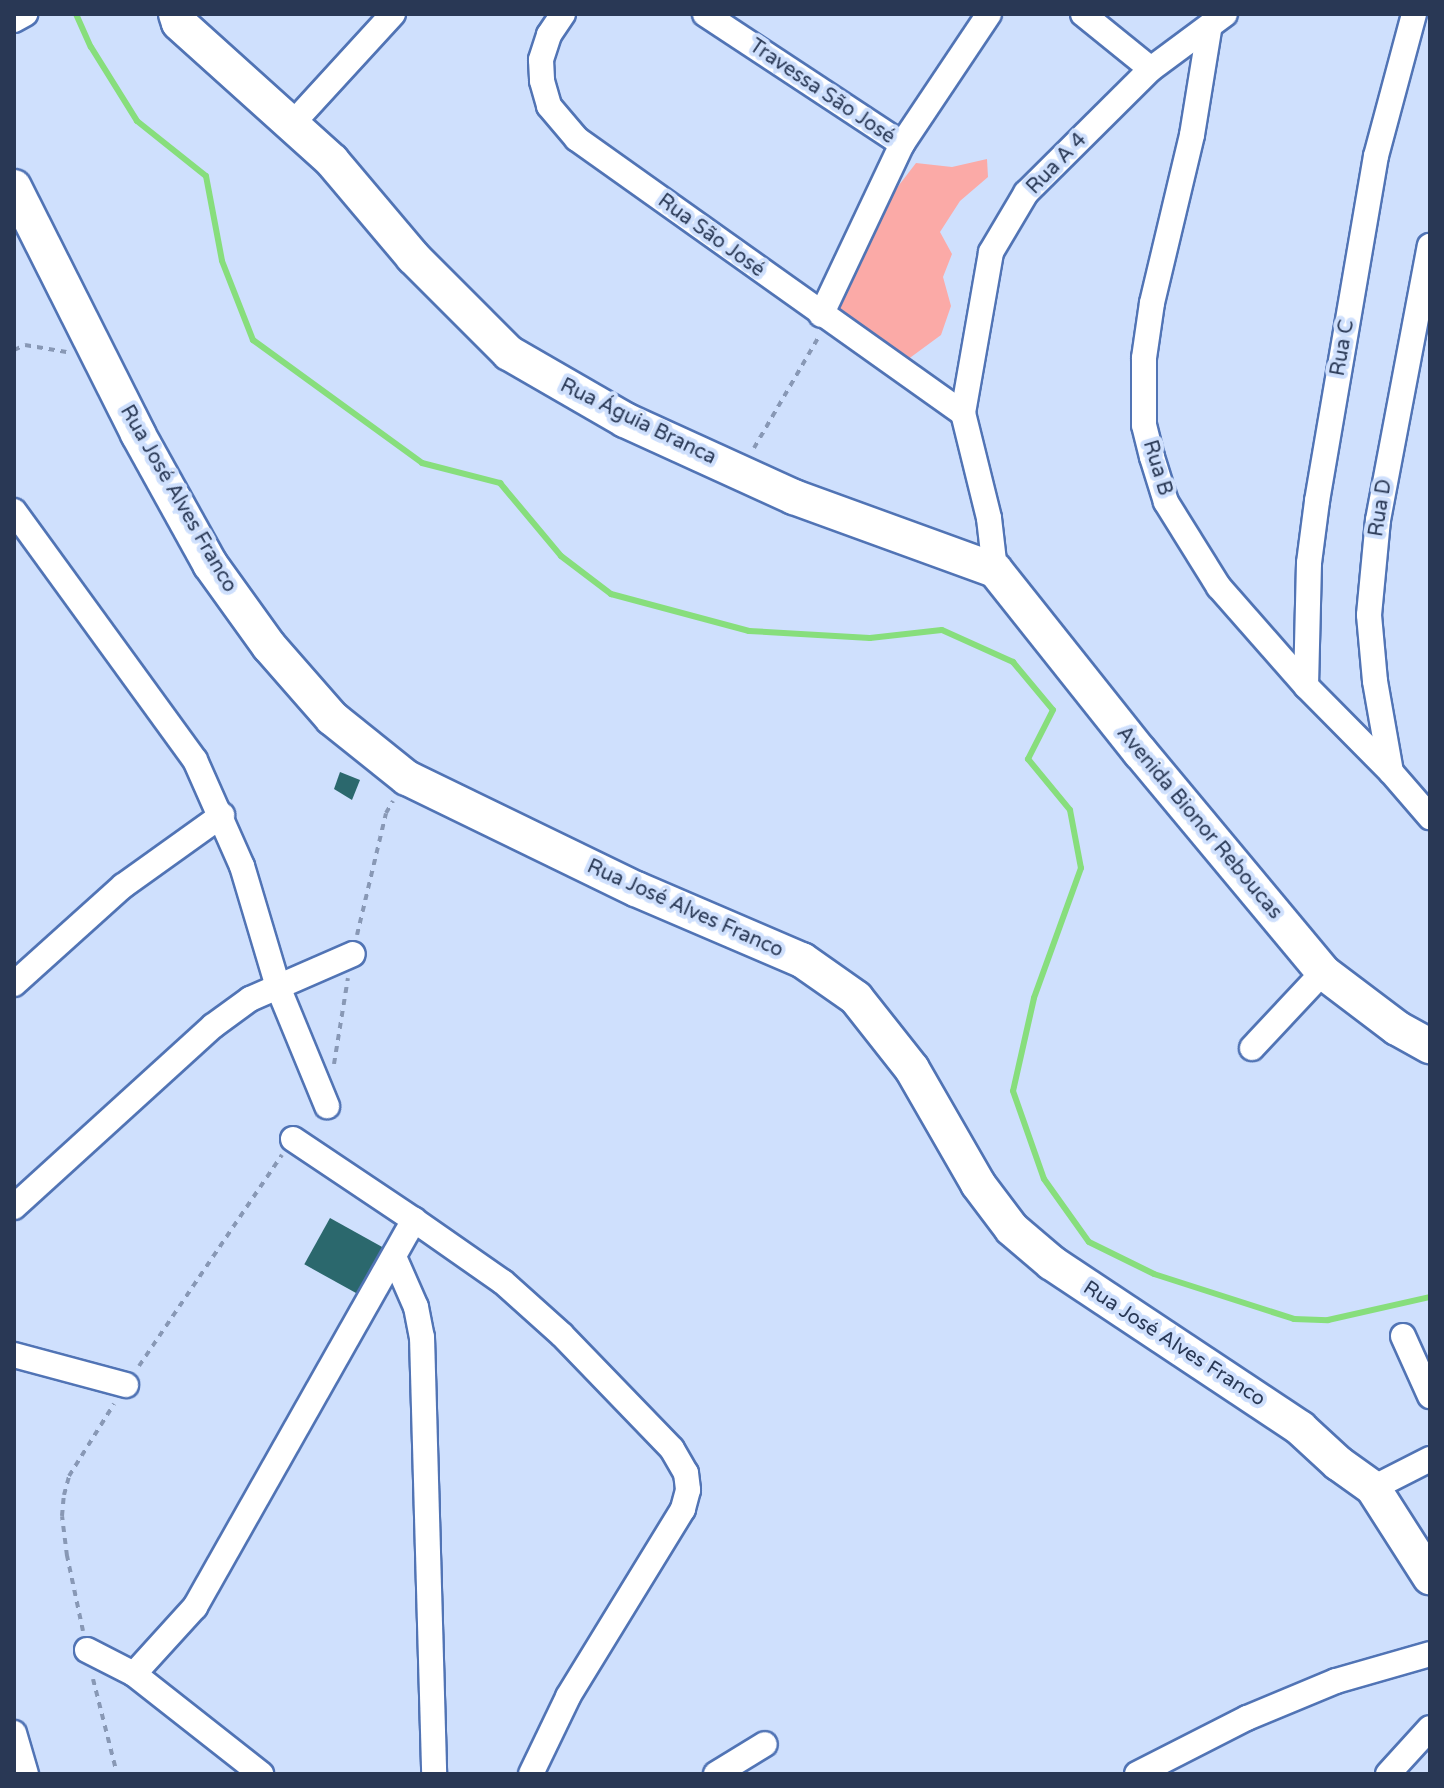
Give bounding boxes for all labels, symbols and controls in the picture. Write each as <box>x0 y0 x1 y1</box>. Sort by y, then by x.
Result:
street label: Travessa São José <box>745 34 899 150</box>
street label: Rua A 4 <box>1022 128 1092 200</box>
street label: Rua São José <box>653 189 769 283</box>
street label: Rua C <box>1326 318 1360 378</box>
street label: Rua Águia Branca <box>556 374 720 470</box>
street label: Rua José Alves Franco <box>115 401 241 597</box>
street label: Rua B <box>1137 437 1177 499</box>
street label: Rua D <box>1365 478 1397 538</box>
street label: Avenida Bionor Reboucas <box>1111 722 1287 924</box>
street label: Rua José Alves Franco <box>583 855 787 963</box>
street label: Rua José Alves Franco <box>1078 1276 1270 1412</box>

